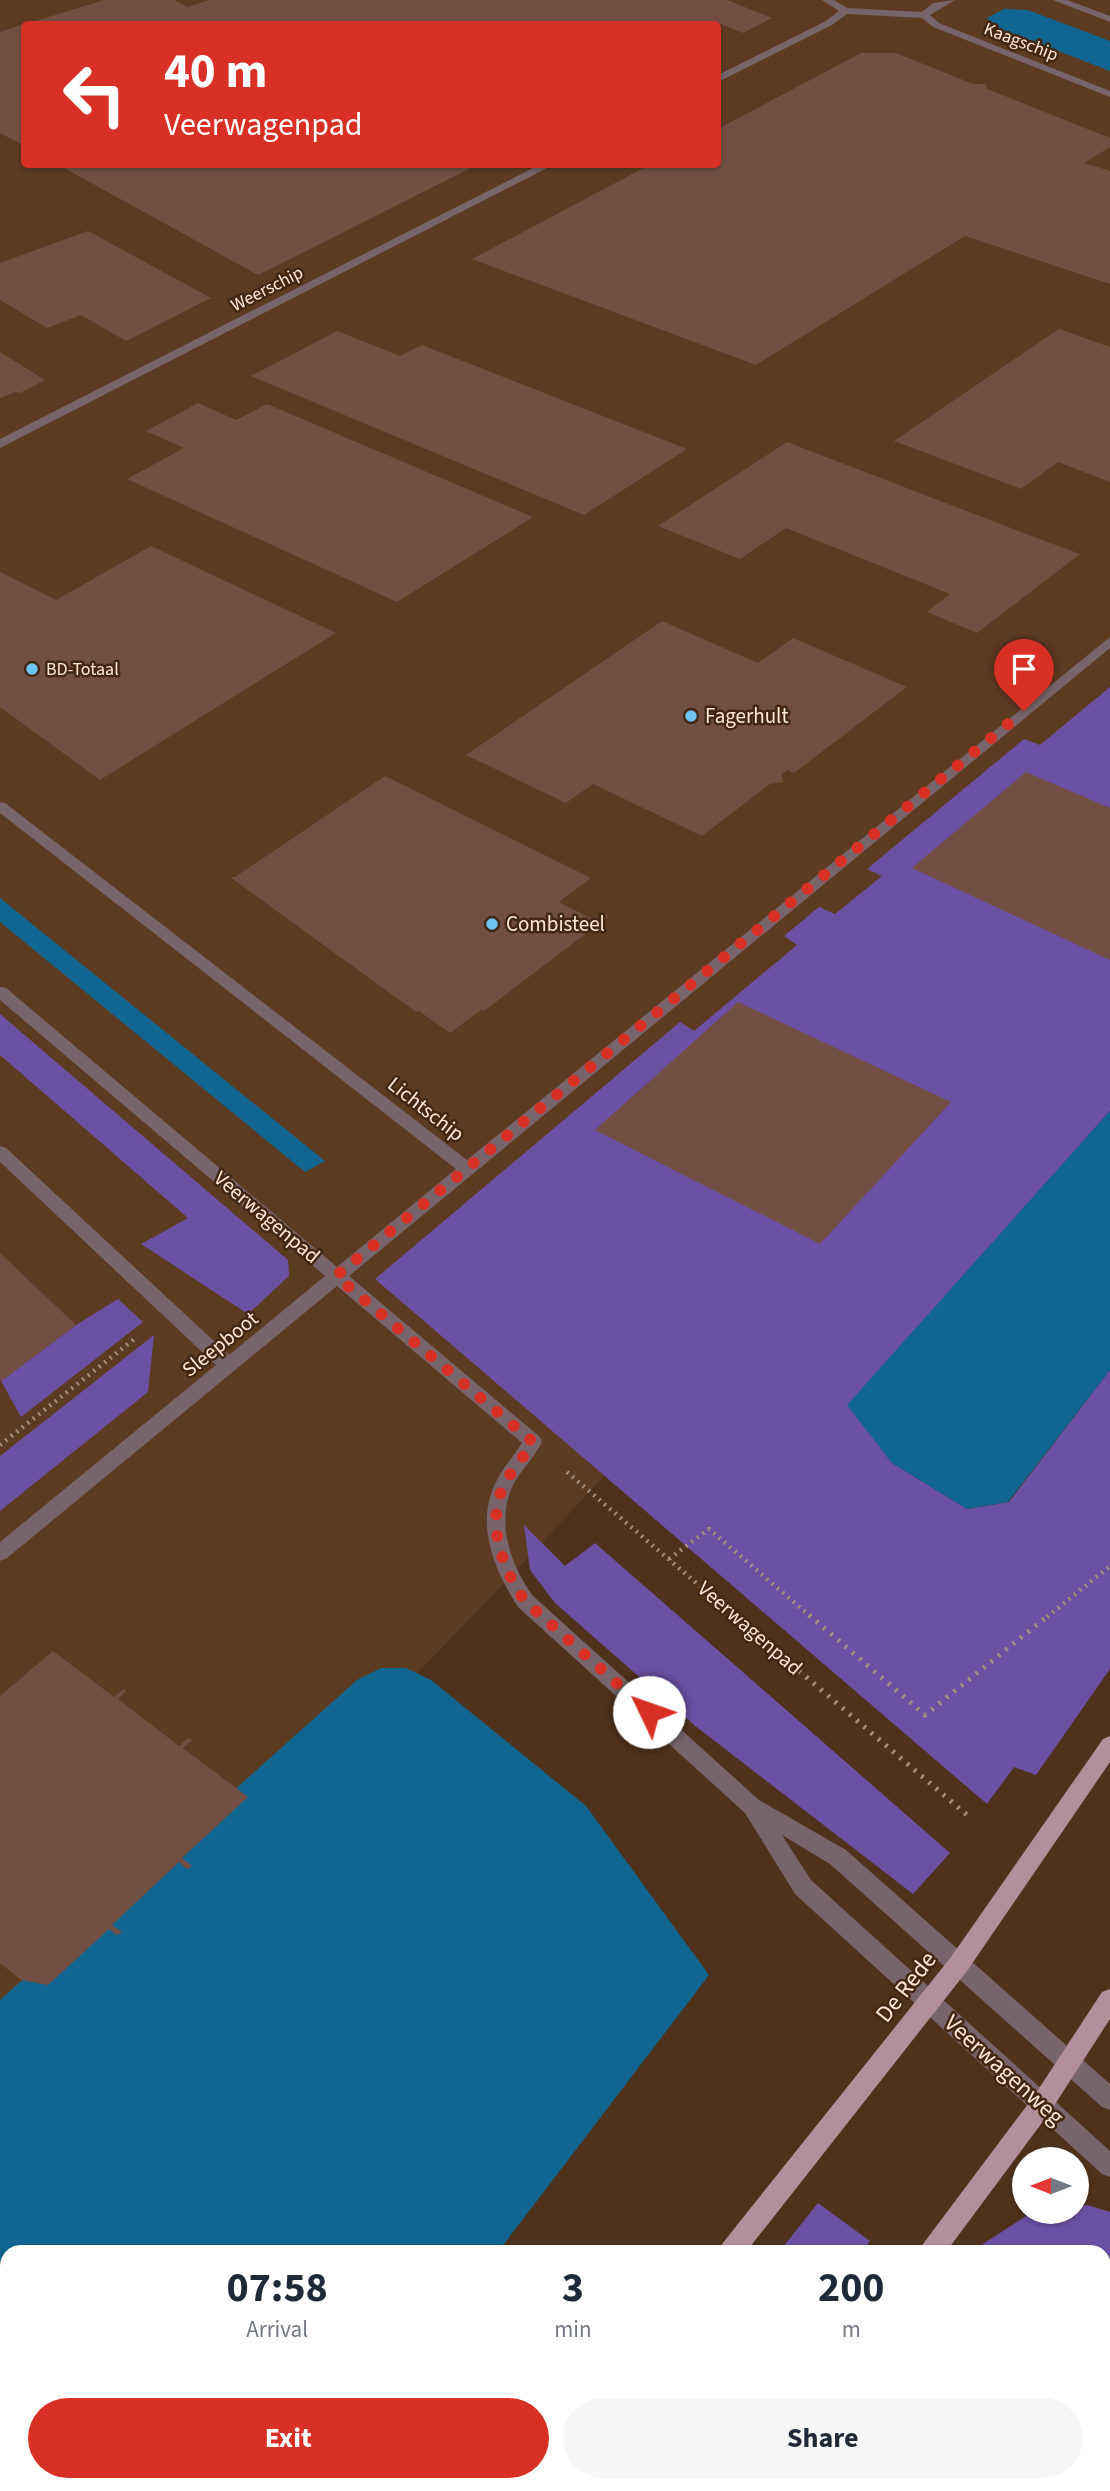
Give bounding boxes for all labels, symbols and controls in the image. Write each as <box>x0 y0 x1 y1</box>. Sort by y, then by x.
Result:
street label: Kaagschip <box>980 16 1062 68</box>
text: 40 m <box>164 37 268 107</box>
icon: left <box>49 49 140 140</box>
text: Veerwagenpad <box>164 102 363 148</box>
street label: Weerschip <box>227 260 307 318</box>
pin <box>994 639 1054 711</box>
icon: arrive <box>1005 650 1043 688</box>
place label: BD-Totaal <box>46 657 119 682</box>
marker: BD-Totaal <box>24 661 40 677</box>
place label: Fagerhult <box>705 701 789 731</box>
marker: Fagerhult <box>683 708 699 724</box>
place label: Combisteel <box>506 909 605 939</box>
marker: Combisteel <box>484 916 500 932</box>
street label: Lichtschip <box>381 1070 471 1148</box>
street label: Veerwagenpad <box>207 1164 327 1270</box>
street label: Sleepboot <box>176 1304 264 1384</box>
street label: Veerwagenpad <box>691 1574 809 1682</box>
position arrow <box>612 1675 686 1749</box>
street label: De Rede <box>867 1944 945 2030</box>
street label: Veerwagenweg <box>936 2006 1072 2134</box>
north arrow <box>1012 2147 1088 2224</box>
map controls <box>1012 2147 1089 2224</box>
text: 07:58 <box>226 2258 328 2318</box>
text: 3 <box>562 2258 584 2318</box>
text: 200 <box>818 2258 885 2318</box>
text: Arrival <box>246 2313 308 2346</box>
text: min <box>554 2313 592 2346</box>
text: m <box>842 2313 861 2346</box>
button: Exit <box>28 2398 549 2478</box>
button: Share <box>563 2398 1083 2478</box>

